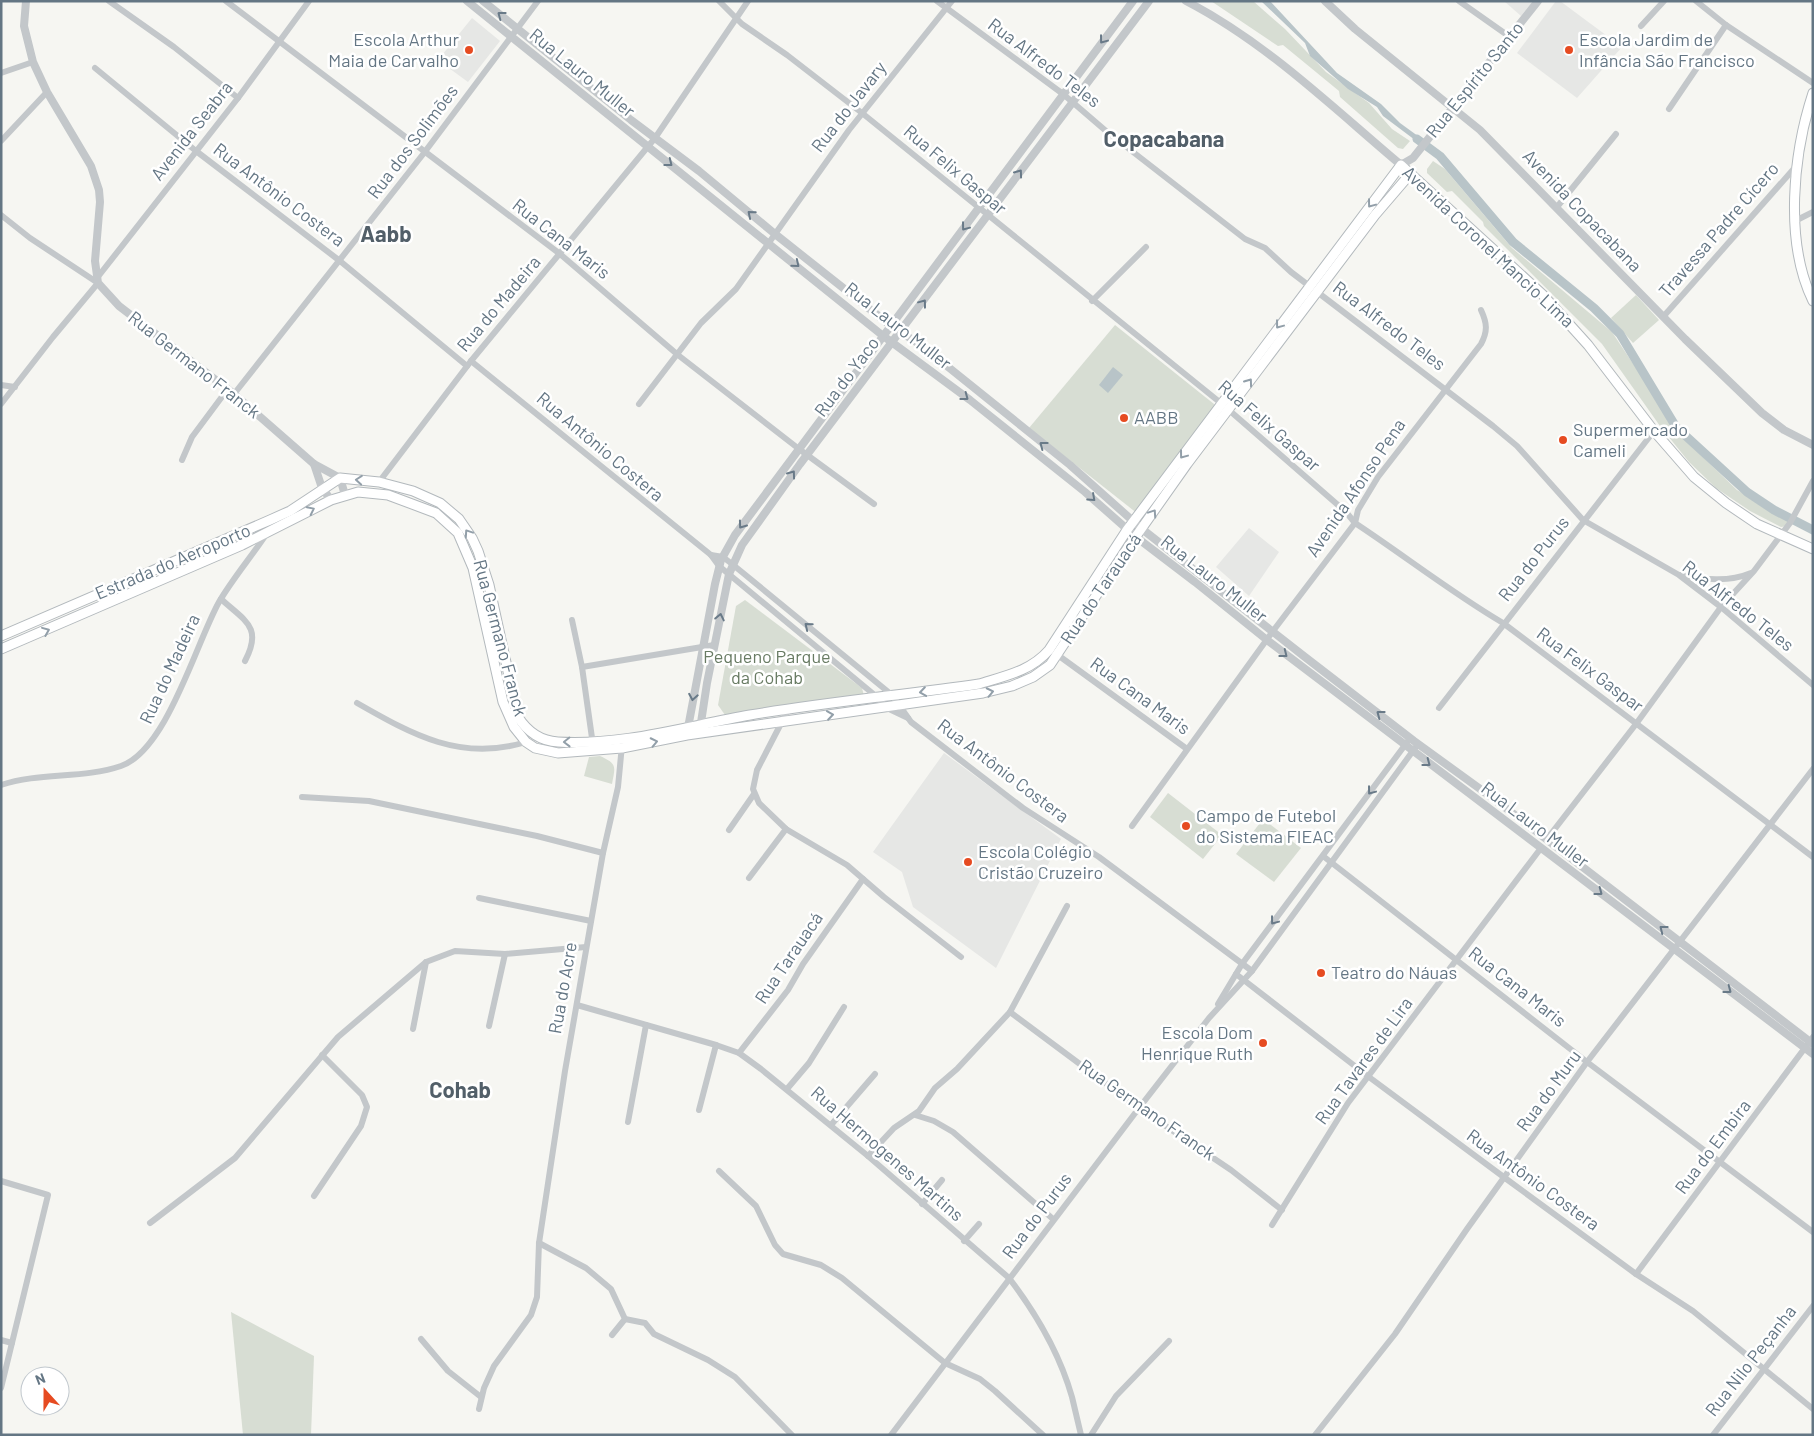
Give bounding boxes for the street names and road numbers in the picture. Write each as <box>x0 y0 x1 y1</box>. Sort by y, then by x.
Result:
street label: Rua Alfredo Teles <box>984 13 1105 112</box>
street label: Rua Espírito Santo <box>1421 17 1528 142</box>
street label: Rua Lauro Muller <box>525 23 640 122</box>
street label: Rua do Javary <box>806 57 890 156</box>
street label: Avenida Seabra <box>146 76 237 184</box>
street label: Rua dos Solimões <box>362 80 462 203</box>
street label: Rua Felix Gaspar <box>900 120 1012 219</box>
street label: Rua Antônio Costera <box>210 138 350 251</box>
street label: Avenida Copacabana <box>1519 145 1647 276</box>
street label: Travessa Padre Cícero <box>1654 157 1783 301</box>
street label: Avenida Coronel Mancio Lima <box>1398 161 1579 332</box>
street label: Rua Cana Maris <box>508 193 615 283</box>
street label: Rua do Madeira <box>452 251 545 356</box>
street label: Rua Alfredo Teles <box>1329 276 1450 375</box>
street label: Rua Lauro Muller <box>841 277 957 374</box>
street label: Rua Germano Franck <box>124 306 265 423</box>
street label: Rua do Yaco <box>809 332 883 421</box>
street label: Rua Felix Gaspar <box>1214 375 1325 476</box>
street label: Rua Antônio Costera <box>533 387 668 506</box>
street label: Avenida Afonso Pena <box>1301 414 1410 561</box>
street label: Rua do Purus <box>1493 511 1573 605</box>
street label: Estrada do Aeroporto <box>92 518 254 604</box>
street label: Rua do Tarauacá <box>1055 529 1145 648</box>
street label: Rua Lauro Muller <box>1157 530 1273 627</box>
street label: Rua Alfredo Teles <box>1679 555 1799 655</box>
street label: Rua Germano Franck <box>469 557 532 719</box>
street label: Rua do Madeira <box>134 610 204 727</box>
street label: Rua Felix Gaspar <box>1533 622 1649 717</box>
street label: Rua Cana Maris <box>1086 652 1195 739</box>
street label: Rua Antônio Costera <box>934 714 1074 827</box>
street label: Rua Lauro Muller <box>1477 776 1594 872</box>
street label: Rua Tarauacá <box>749 907 827 1007</box>
street label: Rua do Acre <box>543 940 581 1035</box>
street label: Rua Cana Maris <box>1464 941 1571 1031</box>
street label: Rua Tavares de Lira <box>1310 993 1417 1128</box>
street label: Rua do Muru <box>1511 1045 1585 1135</box>
street label: Rua Germano Franck <box>1075 1054 1220 1164</box>
street label: Rua Hermogenes Martins <box>807 1081 968 1225</box>
street label: Rua do Embira <box>1670 1095 1755 1198</box>
street label: Rua Antônio Costera <box>1463 1124 1604 1235</box>
street label: Rua do Purus <box>997 1168 1076 1263</box>
street label: Rua Nilo Peçanha <box>1700 1300 1800 1420</box>

